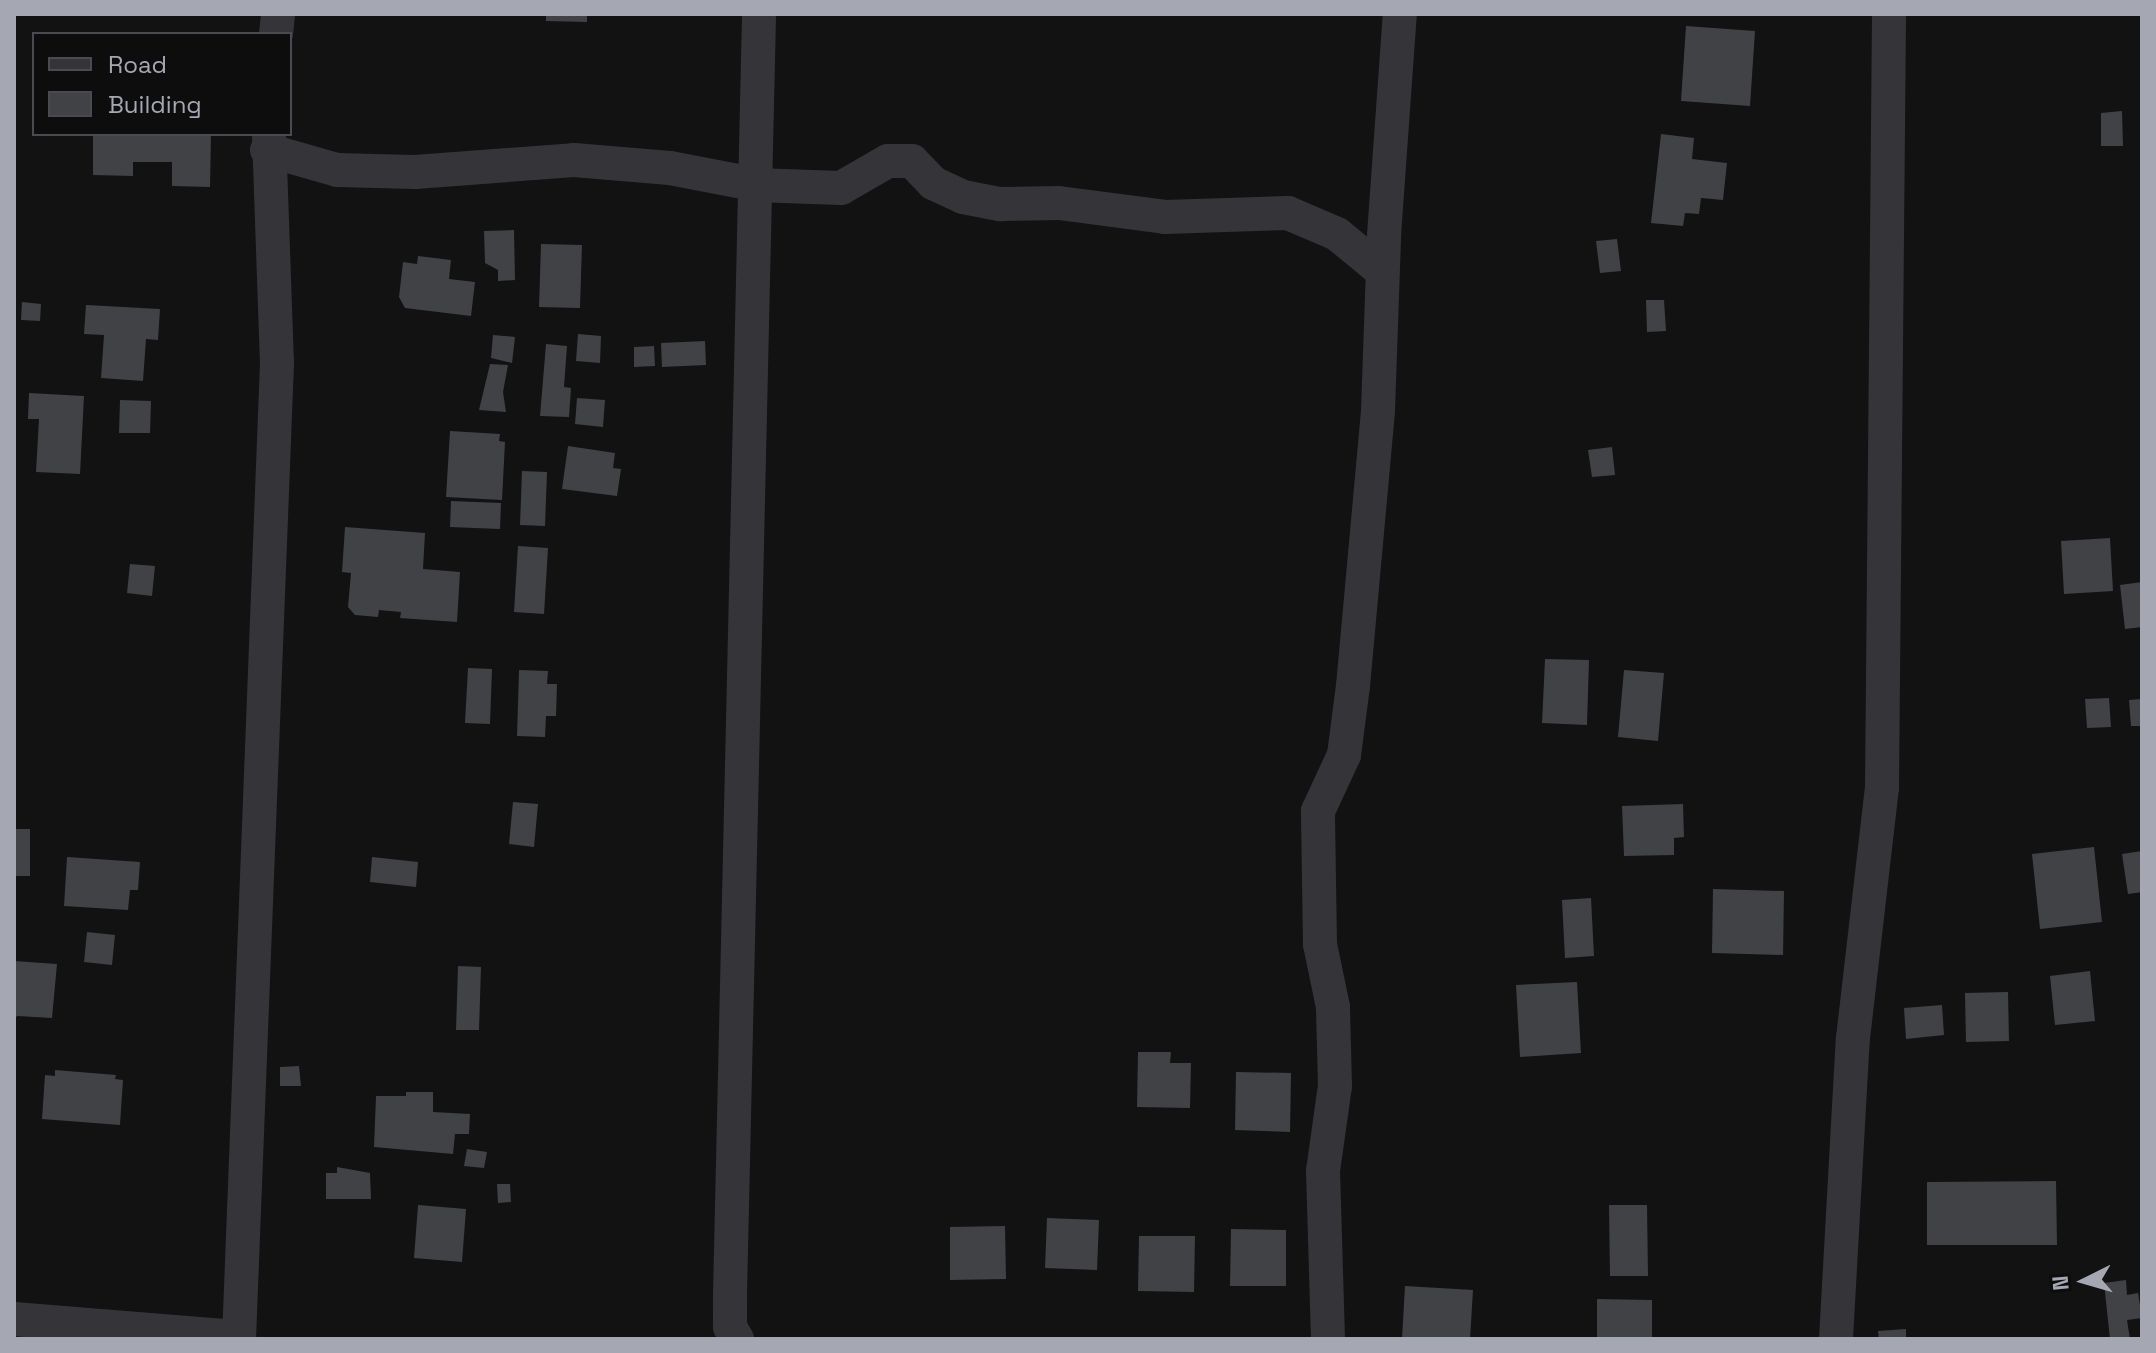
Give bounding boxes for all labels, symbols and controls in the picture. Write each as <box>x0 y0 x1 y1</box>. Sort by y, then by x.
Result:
legend <box>32 32 292 136</box>
text: Road <box>108 49 167 80</box>
text: Building <box>108 89 202 120</box>
north arrow <box>2044 1241 2124 1321</box>
text: N <box>2046 1275 2075 1292</box>

